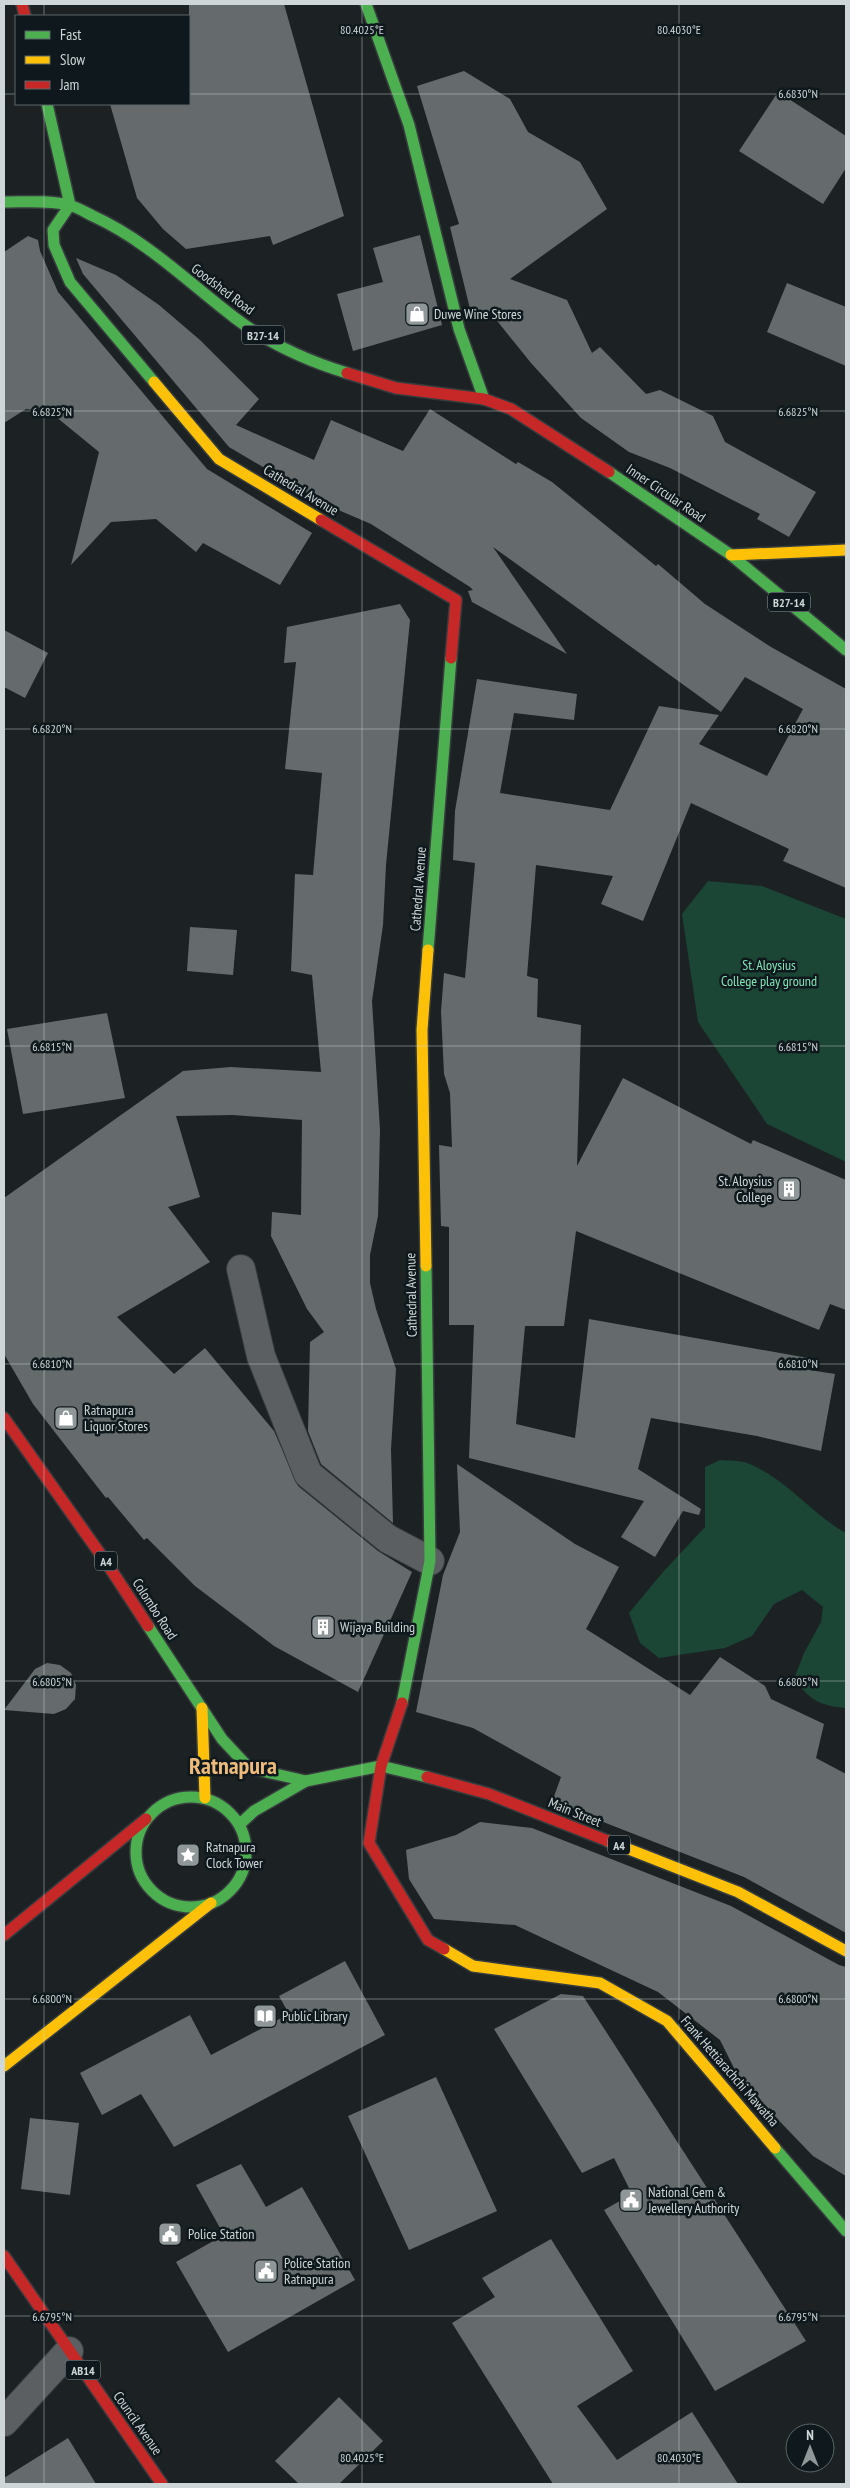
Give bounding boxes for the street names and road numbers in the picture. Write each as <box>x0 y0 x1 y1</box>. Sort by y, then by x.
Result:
street label: Goodshed Road <box>188 259 258 319</box>
road number: B27-14 <box>242 326 284 344</box>
street label: Inner Circular Road <box>623 460 709 526</box>
street label: Cathedral Avenue <box>260 461 342 520</box>
road number: B27-14 <box>768 592 810 612</box>
street label: Cathedral Avenue <box>406 846 430 932</box>
street label: Cathedral Avenue <box>401 1252 421 1337</box>
road number: A4 <box>95 1552 117 1570</box>
street label: Colombo Road <box>129 1575 181 1643</box>
street label: Main Street <box>546 1793 604 1831</box>
road number: A4 <box>608 1836 630 1854</box>
street label: Frank Hettiarachchi Mawatha <box>677 2012 783 2130</box>
road number: AB14 <box>66 2360 100 2380</box>
street label: Council Avenue <box>110 2388 167 2458</box>

